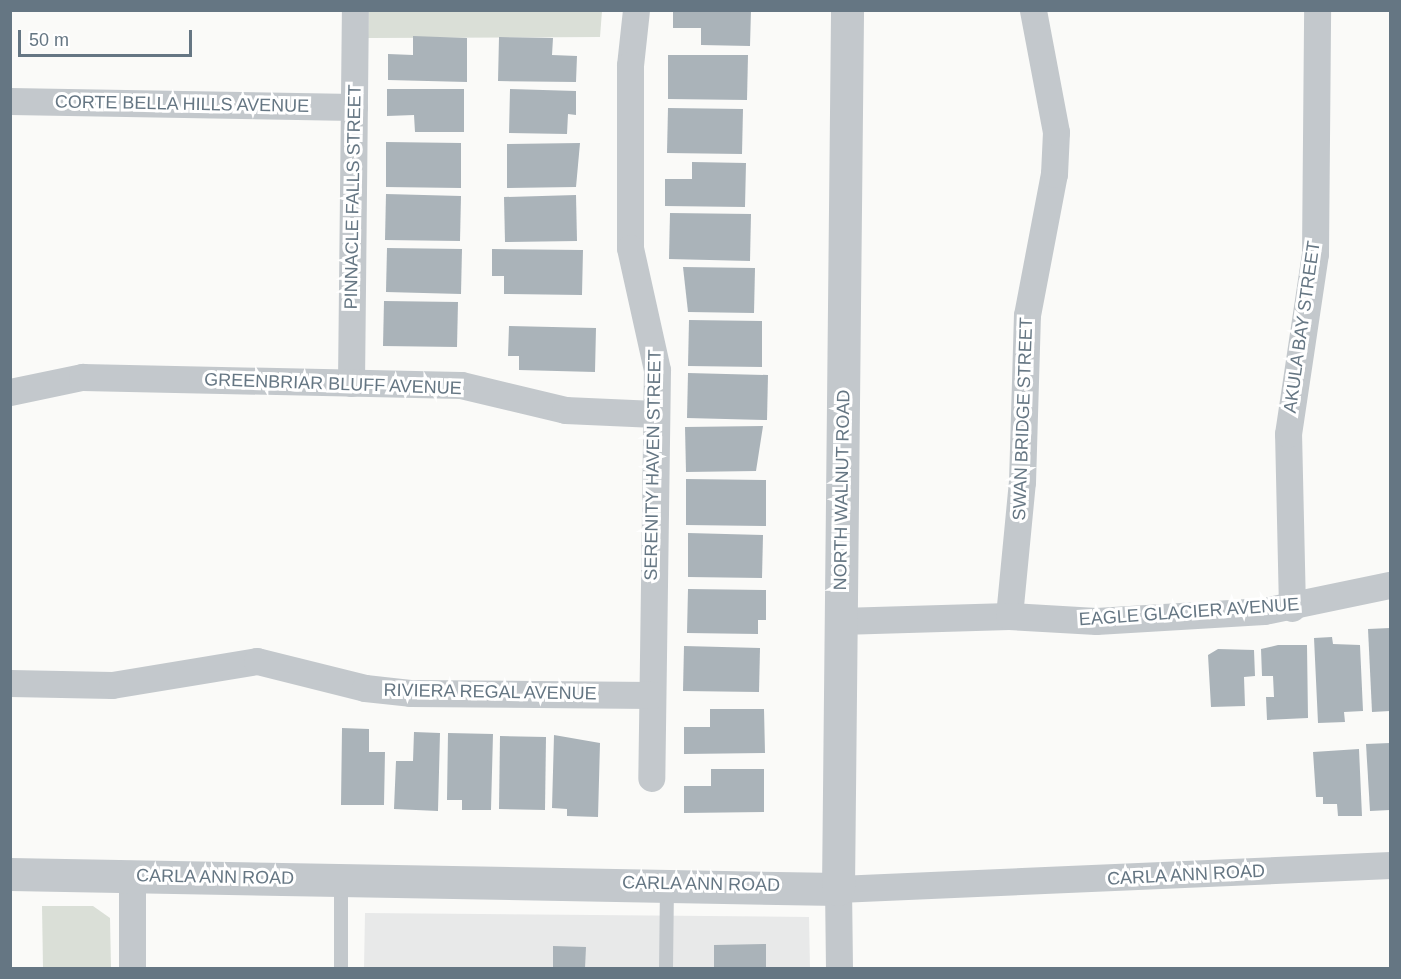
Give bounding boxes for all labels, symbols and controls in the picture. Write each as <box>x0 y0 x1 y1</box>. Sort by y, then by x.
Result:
scale bar <box>21 18 195 56</box>
text: 50 m <box>29 30 69 50</box>
street label: PINNACLE FALLS STREET <box>340 84 366 310</box>
street label: CORTE BELLA HILLS AVENUE <box>54 91 310 117</box>
street label: AKULA BAY STREET <box>1279 239 1325 415</box>
street label: SWAN BRIDGE STREET <box>1009 317 1037 521</box>
street label: SERENITY HAVEN STREET <box>640 349 666 581</box>
street label: GREENBRIAR BLUFF AVENUE <box>203 369 463 399</box>
street label: NORTH WALNUT ROAD <box>829 389 855 591</box>
street label: EAGLE GLACIER AVENUE <box>1078 593 1300 631</box>
street label: RIVIERA REGAL AVENUE <box>382 679 598 705</box>
street label: CARLA ANN ROAD <box>1106 860 1266 890</box>
street label: CARLA ANN ROAD <box>135 865 295 889</box>
street label: CARLA ANN ROAD <box>621 872 781 896</box>

